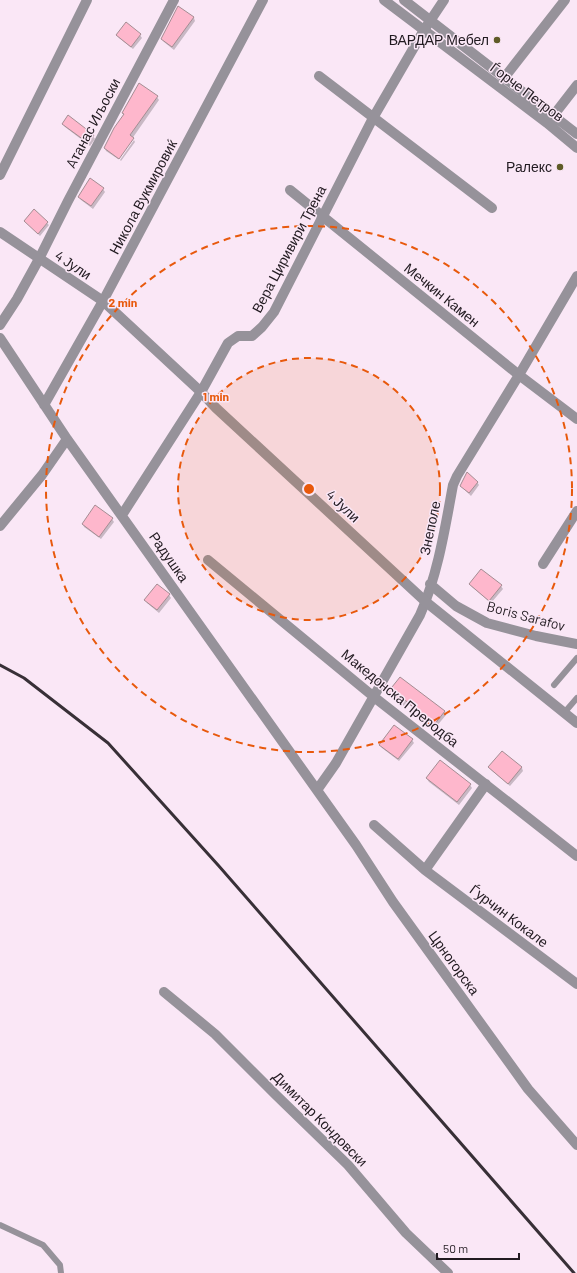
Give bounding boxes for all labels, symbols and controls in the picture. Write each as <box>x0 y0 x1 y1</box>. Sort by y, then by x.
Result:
place label: ВАРДАР Мебел <box>389 31 489 48</box>
marker: ВАРДАР Мебел <box>492 35 502 45</box>
street label: Ѓорче Петров <box>487 58 567 125</box>
street label: Aтанас Иљоски <box>62 75 123 171</box>
street label: Никола Вукмировиќ <box>105 136 180 257</box>
place label: Ралекс <box>506 158 552 175</box>
marker: Ралекс <box>555 162 565 172</box>
street label: Вера Циривири Трена <box>248 182 329 315</box>
street label: 4 Јули <box>52 247 95 283</box>
street label: Мечкин Камен <box>401 259 483 330</box>
text: 2 min <box>109 295 137 309</box>
text: 1 min <box>203 389 229 403</box>
centre of rings <box>302 482 316 496</box>
street label: 4 Јули <box>323 486 364 526</box>
street label: Знеполе <box>415 499 444 557</box>
street label: Радушка <box>146 528 193 585</box>
street label: Boris Sarafov <box>485 597 567 634</box>
street label: Македонска Преродба <box>338 645 462 750</box>
street label: Ѓурчин Кокале <box>467 881 552 951</box>
street label: Црногорска <box>425 927 484 998</box>
street label: Димитар Кондовски <box>269 1068 371 1170</box>
scale bar <box>437 1235 519 1261</box>
text: 50 m <box>443 1241 468 1255</box>

